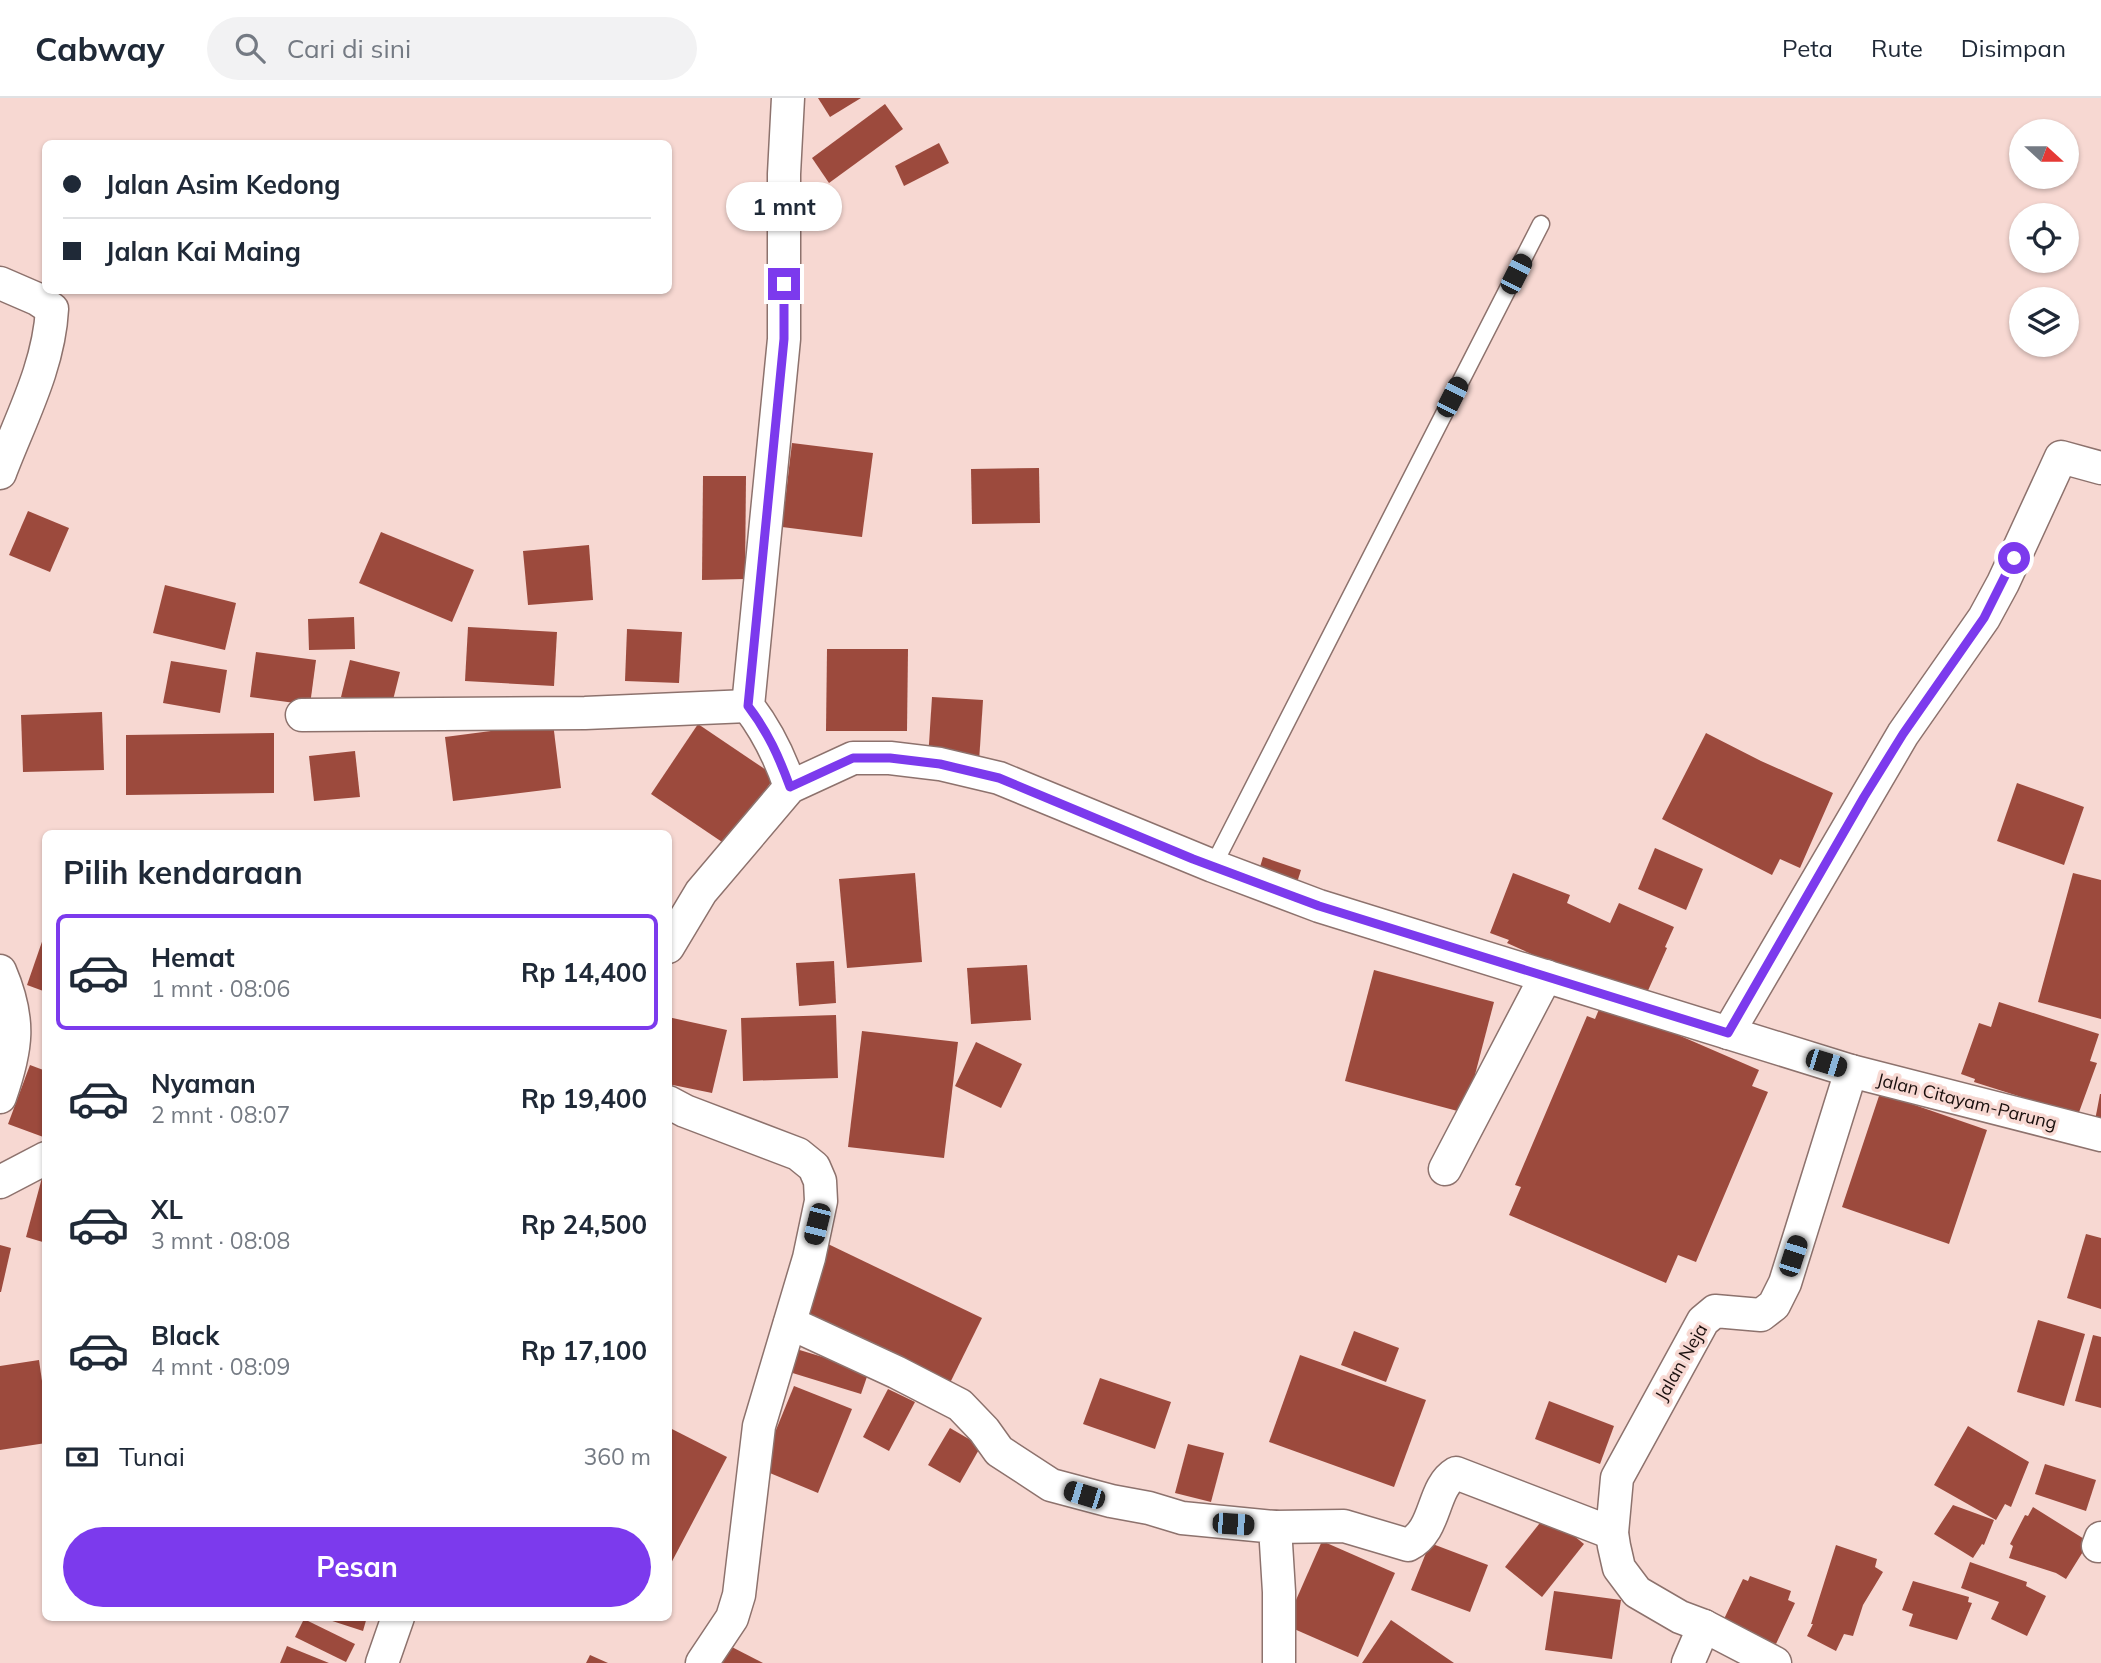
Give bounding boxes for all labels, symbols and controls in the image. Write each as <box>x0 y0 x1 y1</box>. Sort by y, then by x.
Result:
search box <box>207 17 697 80</box>
text: Cabway <box>35 28 165 69</box>
icon: search <box>231 29 269 67</box>
text: Cari di sini <box>287 32 411 65</box>
text: Peta <box>1782 33 1833 63</box>
text: Rute <box>1871 33 1923 63</box>
text: Disimpan <box>1961 33 2066 63</box>
north arrow <box>2009 119 2079 189</box>
map controls <box>2009 119 2079 357</box>
text: Jalan Asim Kedong <box>105 168 340 201</box>
callout: 1 mnt <box>726 183 842 232</box>
text: 1 mnt <box>752 192 816 221</box>
button: locate <box>2009 203 2079 273</box>
text: Jalan Kai Maing <box>105 235 301 268</box>
car <box>1498 251 1535 297</box>
route end <box>768 268 800 300</box>
button: layers <box>2009 287 2079 357</box>
car <box>1434 374 1471 420</box>
route start <box>1998 542 2030 574</box>
text: Pilih kendaraan <box>63 852 303 892</box>
icon: car <box>67 941 130 1004</box>
text: Hemat <box>151 941 235 974</box>
text: Rp 14,400 <box>521 956 647 989</box>
text: 1 mnt · 08:06 <box>151 974 290 1003</box>
car <box>1803 1047 1850 1079</box>
icon: car <box>67 1067 130 1130</box>
text: Nyaman <box>151 1067 256 1100</box>
street label: Jalan Citayam-Parung <box>1875 1067 2059 1135</box>
text: Rp 19,400 <box>521 1082 647 1115</box>
text: 2 mnt · 08:07 <box>151 1100 290 1129</box>
icon: car <box>67 1193 130 1256</box>
text: XL <box>151 1193 183 1226</box>
car <box>802 1201 833 1247</box>
text: Rp 24,500 <box>521 1208 647 1241</box>
text: 3 mnt · 08:08 <box>151 1226 290 1255</box>
car <box>1777 1233 1810 1279</box>
icon: car <box>67 1319 130 1382</box>
text: Black <box>151 1319 219 1352</box>
street label: Jalan Neja <box>1650 1319 1712 1405</box>
text: Rp 17,100 <box>521 1334 647 1367</box>
text: 4 mnt · 08:09 <box>151 1352 290 1381</box>
icon: cash <box>63 1438 101 1476</box>
text: Tunai <box>119 1440 185 1473</box>
text: 360 m <box>583 1442 651 1471</box>
car <box>1061 1479 1108 1511</box>
car <box>1212 1512 1255 1536</box>
button: Pesan <box>63 1527 651 1607</box>

